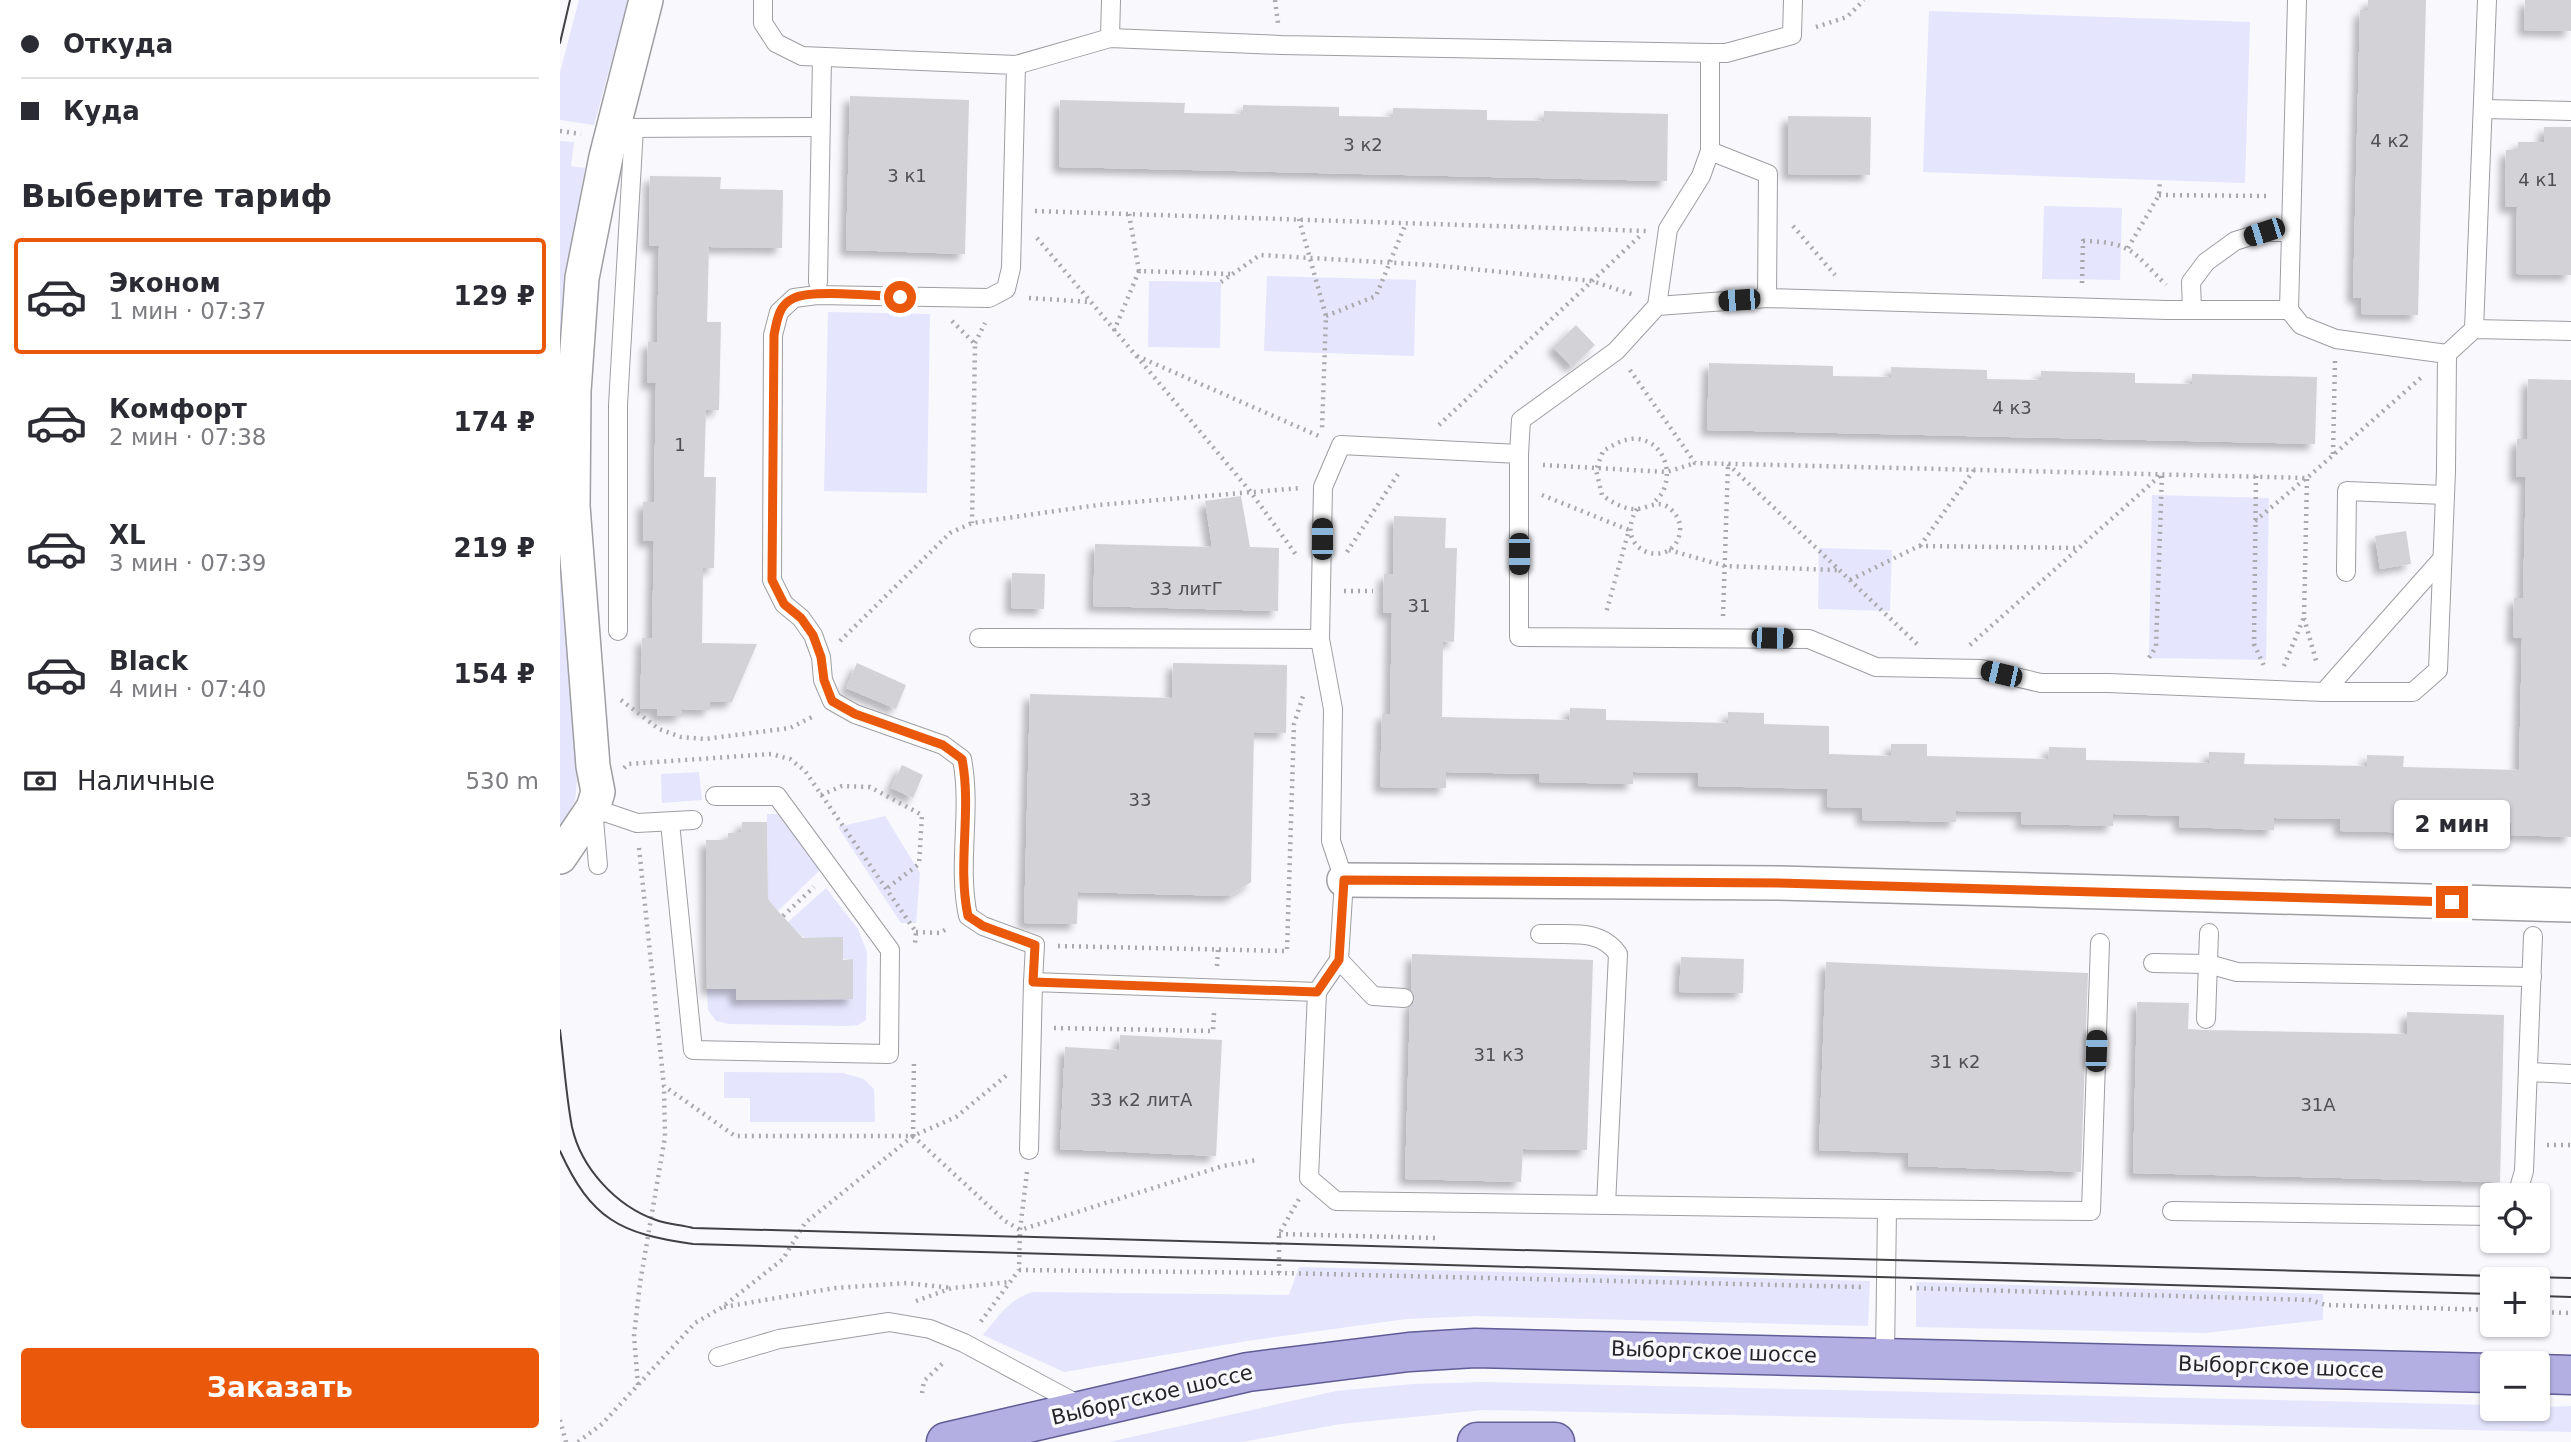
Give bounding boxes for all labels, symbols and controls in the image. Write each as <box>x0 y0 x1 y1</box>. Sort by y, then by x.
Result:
text: Откуда <box>63 29 173 59</box>
text: Куда <box>63 96 140 126</box>
house number: 4 к2 <box>2370 130 2410 151</box>
house number: 3 к2 <box>1343 134 1383 155</box>
house number: 3 к1 <box>887 165 927 186</box>
house number: 4 к1 <box>2518 169 2558 190</box>
text: Выберите тариф <box>21 177 332 215</box>
car <box>2241 216 2288 248</box>
icon: car <box>25 265 88 328</box>
text: Эконом <box>109 268 221 298</box>
text: 129 ₽ <box>454 281 535 311</box>
route start <box>884 281 916 313</box>
car <box>1718 288 1761 312</box>
text: 1 мин · 07:37 <box>109 298 267 324</box>
icon: car <box>25 391 88 454</box>
text: Комфорт <box>109 394 247 424</box>
house number: 4 к3 <box>1992 397 2032 418</box>
text: 174 ₽ <box>454 407 535 437</box>
text: 2 мин · 07:38 <box>109 424 267 450</box>
house number: 1 <box>674 434 686 455</box>
icon: car <box>25 517 88 580</box>
car <box>1312 518 1333 560</box>
text: XL <box>109 520 146 550</box>
text: 219 ₽ <box>454 533 535 563</box>
car <box>1509 533 1530 575</box>
text: 3 мин · 07:39 <box>109 550 267 576</box>
house number: 33 литГ <box>1149 578 1223 599</box>
house number: 31 <box>1408 595 1430 616</box>
car <box>1751 627 1794 649</box>
icon: car <box>25 643 88 706</box>
text: Black <box>109 646 188 676</box>
text: 154 ₽ <box>454 659 535 689</box>
car <box>1979 659 2024 689</box>
text: 4 мин · 07:40 <box>109 676 267 702</box>
icon: cash <box>21 762 59 800</box>
text: Наличные <box>77 766 215 796</box>
text: 530 m <box>465 768 539 794</box>
house number: 33 <box>1129 789 1151 810</box>
callout: 2 мин <box>2394 800 2510 850</box>
text: 2 мин <box>2415 811 2489 837</box>
route end <box>2436 886 2468 918</box>
car <box>2085 1030 2108 1072</box>
house number: 31 к3 <box>1474 1044 1524 1065</box>
house number: 31 к2 <box>1930 1051 1980 1072</box>
house number: 33 к2 литА <box>1090 1089 1193 1110</box>
house number: 31А <box>2300 1094 2336 1115</box>
map controls <box>2480 1183 2550 1421</box>
button: locate <box>2480 1183 2550 1253</box>
button: + <box>2480 1267 2550 1337</box>
street label: Выборгское шоссе <box>1611 1336 1817 1368</box>
button: Заказать <box>21 1348 539 1428</box>
street label: Выборгское шоссе <box>2178 1351 2384 1383</box>
button: − <box>2480 1351 2550 1421</box>
street label: Выборгское шоссе <box>1049 1360 1255 1430</box>

